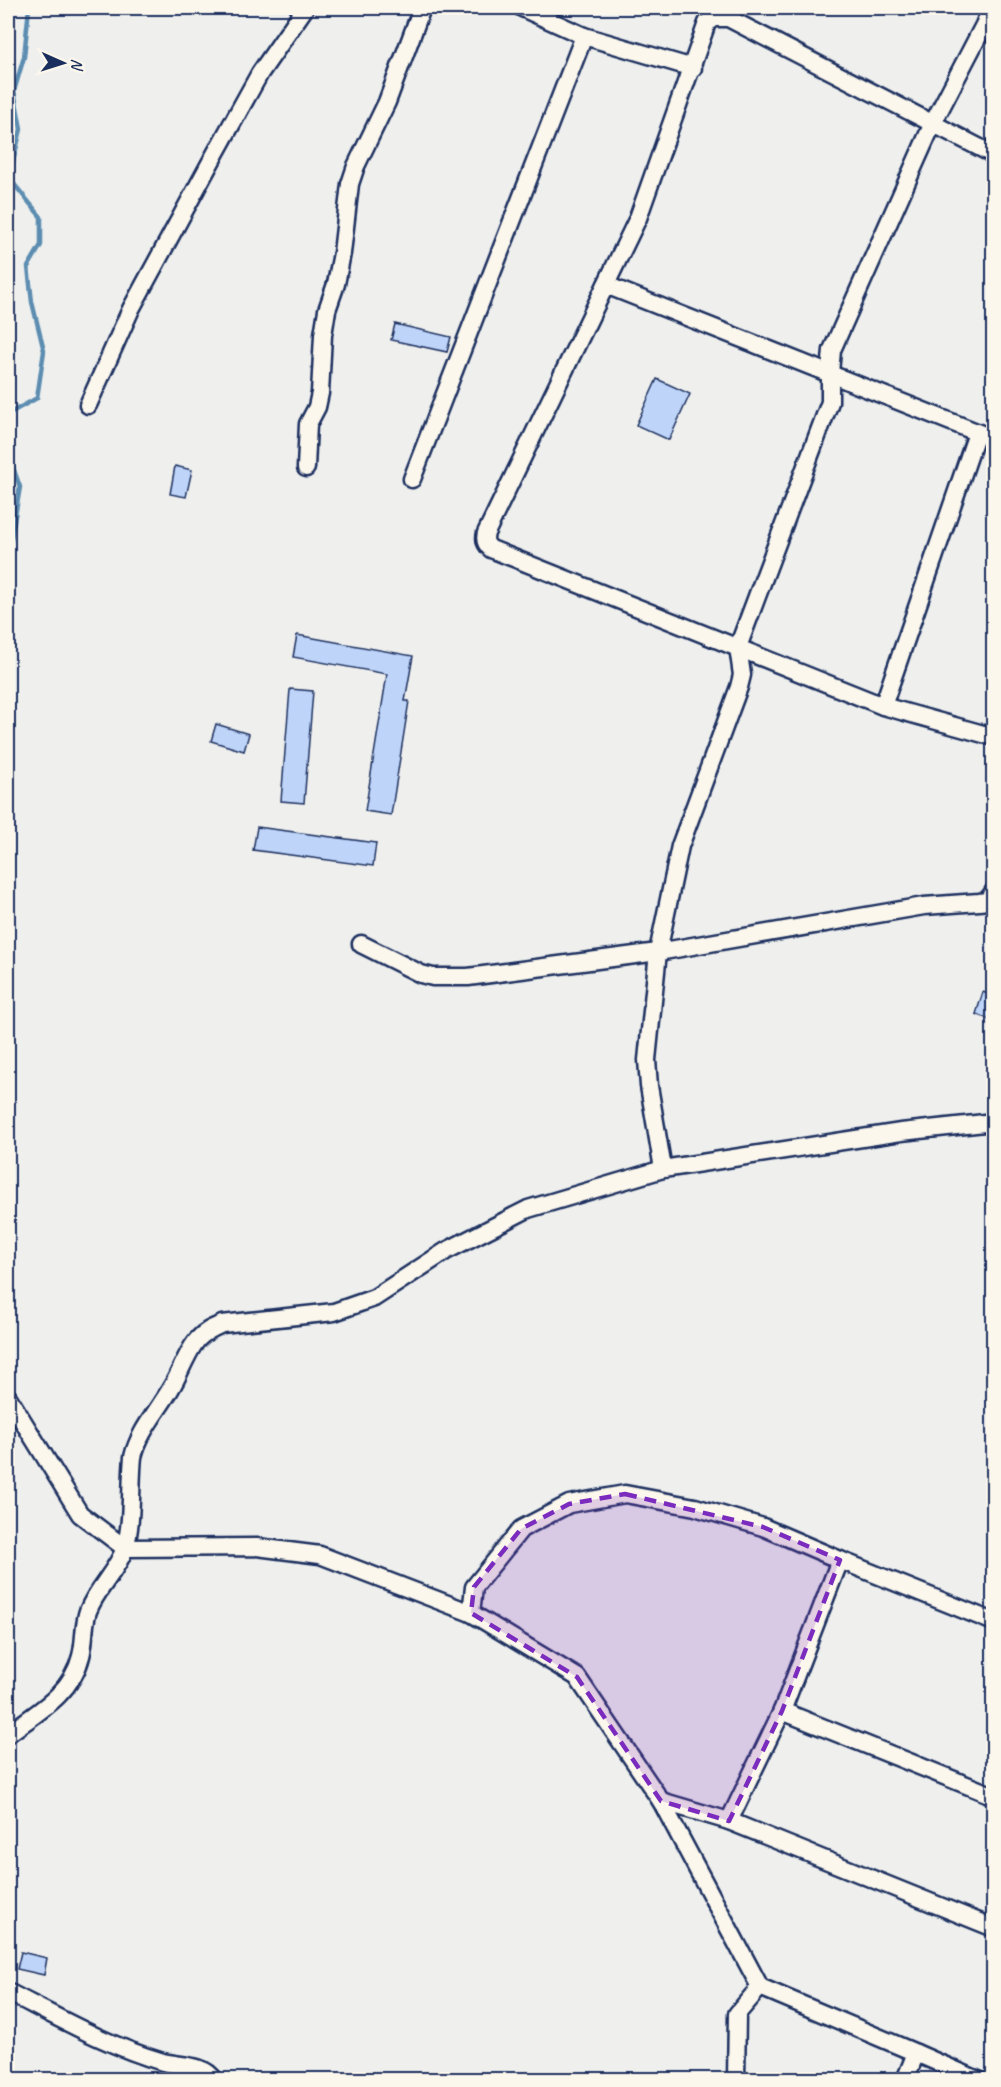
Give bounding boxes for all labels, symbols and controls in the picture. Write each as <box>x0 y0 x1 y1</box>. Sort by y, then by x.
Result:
north arrow <box>33 33 93 93</box>
text: N <box>67 58 87 72</box>

